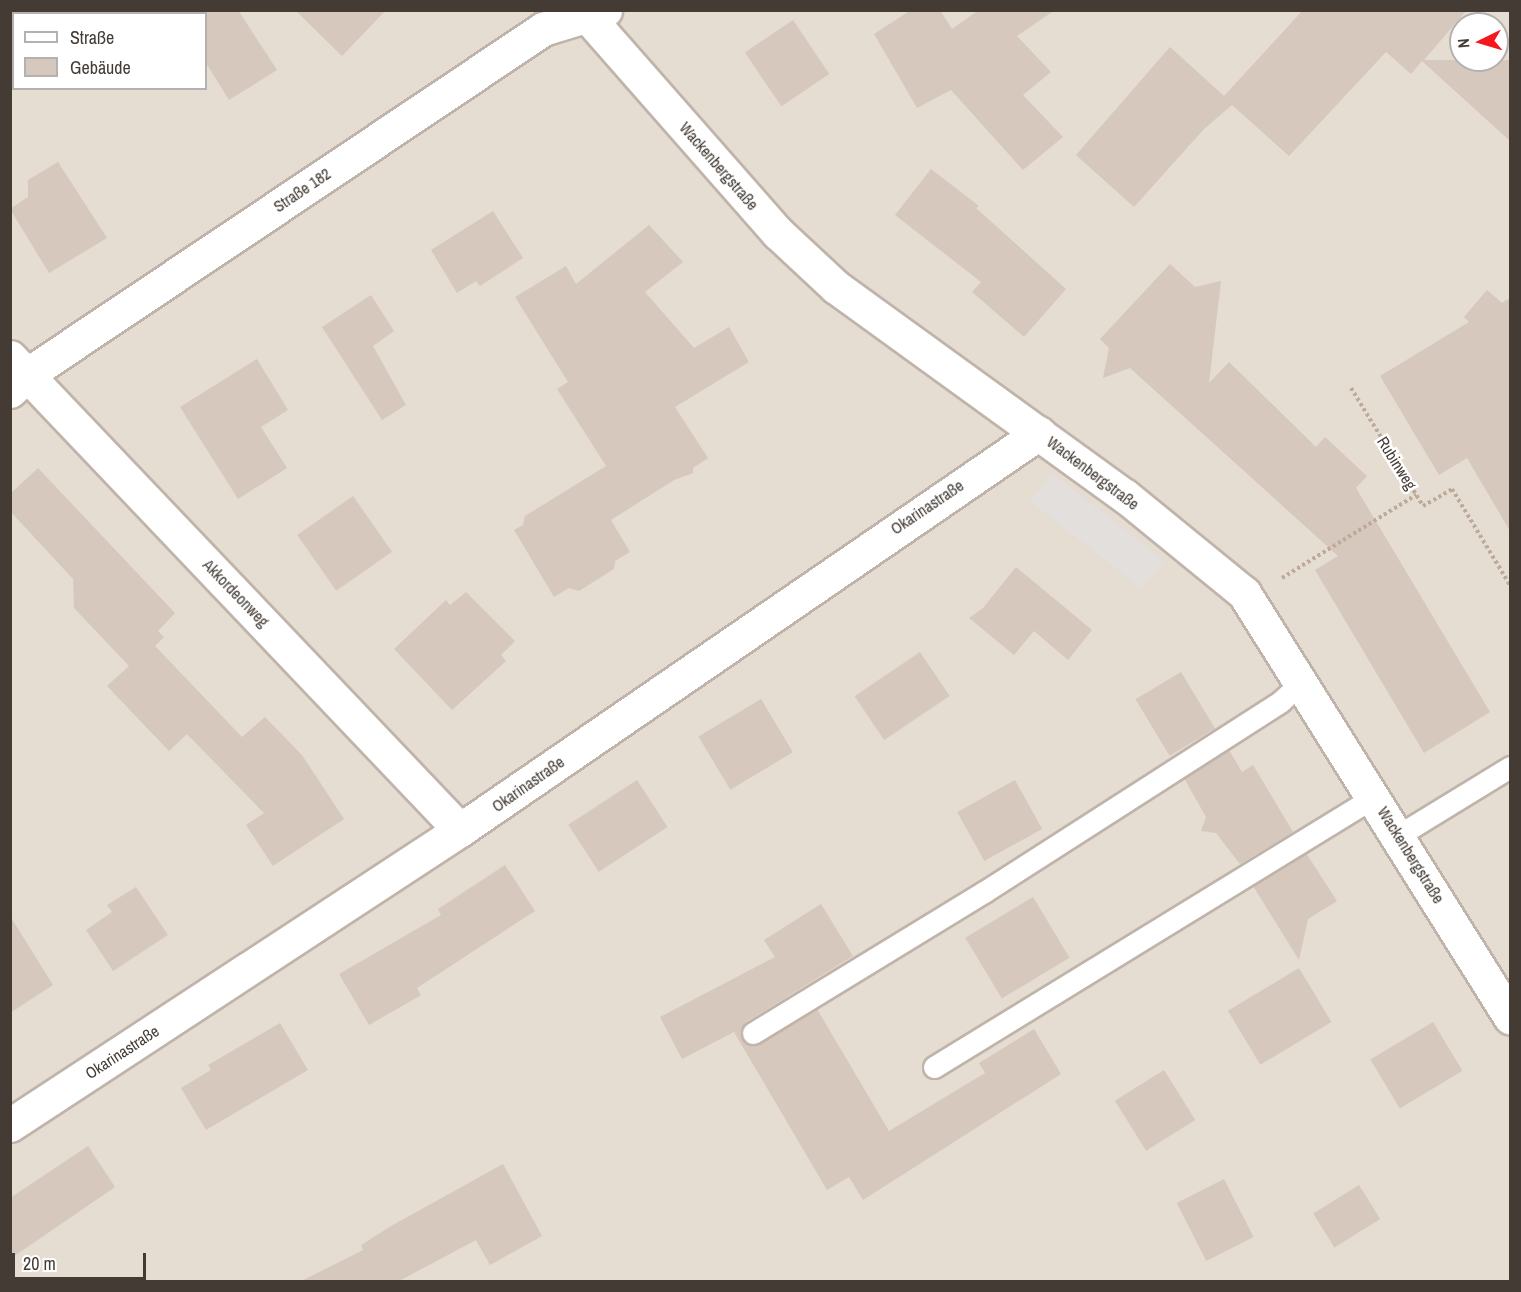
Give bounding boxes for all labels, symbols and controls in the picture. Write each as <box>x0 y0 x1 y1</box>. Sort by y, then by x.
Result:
legend <box>12 12 207 90</box>
north arrow <box>1449 12 1509 72</box>
text: Straße <box>70 25 114 50</box>
text: N <box>1452 38 1474 49</box>
text: Gebäude <box>70 55 131 80</box>
street label: Wackenbergstraße <box>676 118 762 214</box>
street label: Straße 182 <box>270 164 334 216</box>
street label: Wackenbergstraße <box>1043 432 1143 514</box>
street label: Rubinweg <box>1373 433 1421 493</box>
street label: Okarinastraße <box>887 476 967 538</box>
street label: Akkordeonweg <box>199 555 273 631</box>
street label: Okarinastraße <box>488 752 568 816</box>
street label: Wackenbergstraße <box>1374 803 1448 907</box>
street label: Okarinastraße <box>82 1021 162 1083</box>
scale bar <box>15 1241 148 1279</box>
text: 20 m <box>23 1251 56 1276</box>

